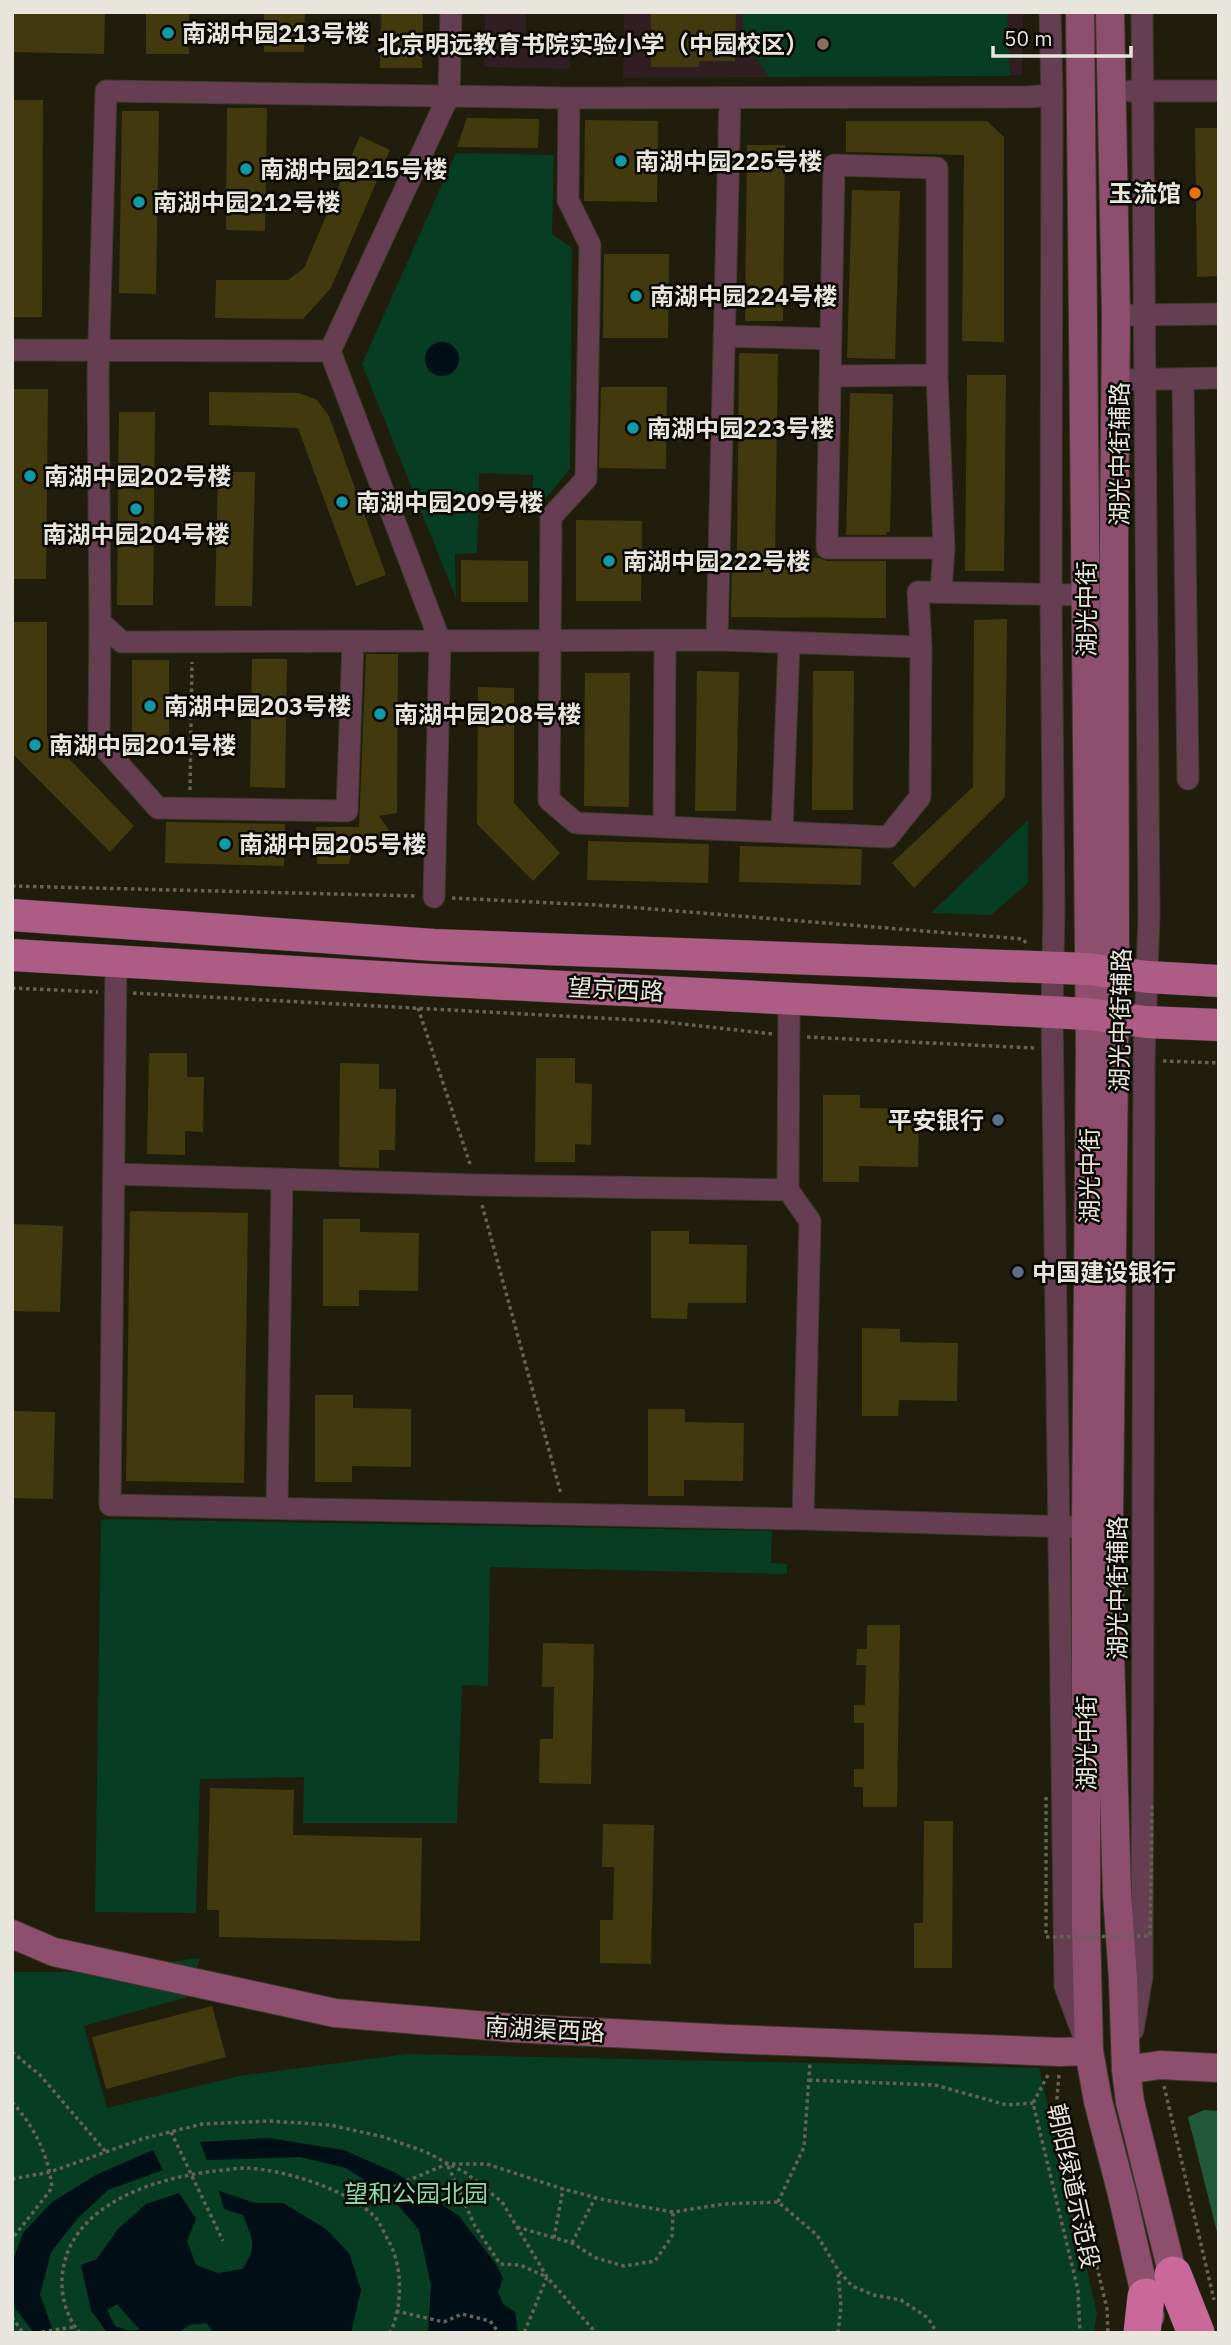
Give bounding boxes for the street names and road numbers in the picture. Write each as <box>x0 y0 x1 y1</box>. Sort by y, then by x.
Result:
street label: 湖光中街辅路 <box>1103 382 1135 526</box>
street label: 湖光中街 <box>1070 561 1102 657</box>
street label: 湖光中街辅路 <box>1103 948 1137 1092</box>
street label: 望京西路 <box>567 971 665 1007</box>
street label: 湖光中街 <box>1073 1128 1105 1224</box>
street label: 湖光中街辅路 <box>1101 1516 1133 1660</box>
street label: 湖光中街 <box>1070 1695 1102 1791</box>
street label: 南湖渠西路 <box>484 2010 606 2048</box>
street label: 朝阳绿道示范段 <box>1041 2101 1107 2271</box>

